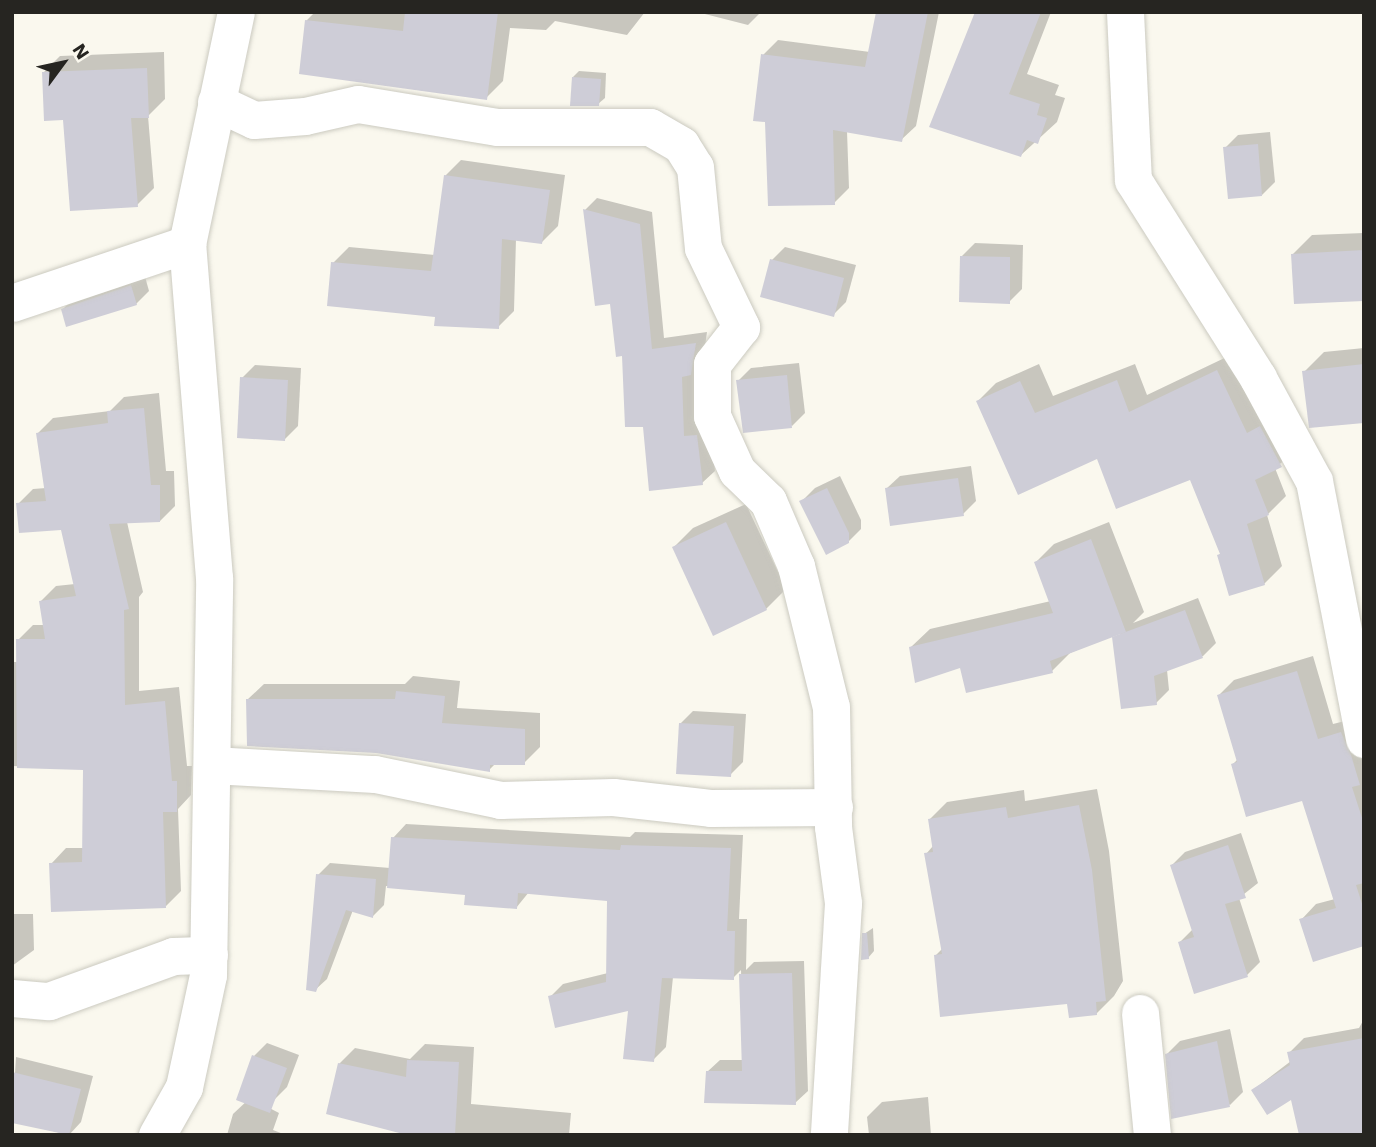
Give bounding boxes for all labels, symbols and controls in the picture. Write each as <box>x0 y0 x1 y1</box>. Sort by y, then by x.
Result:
north arrow <box>28 28 98 98</box>
text: N <box>68 39 95 63</box>

